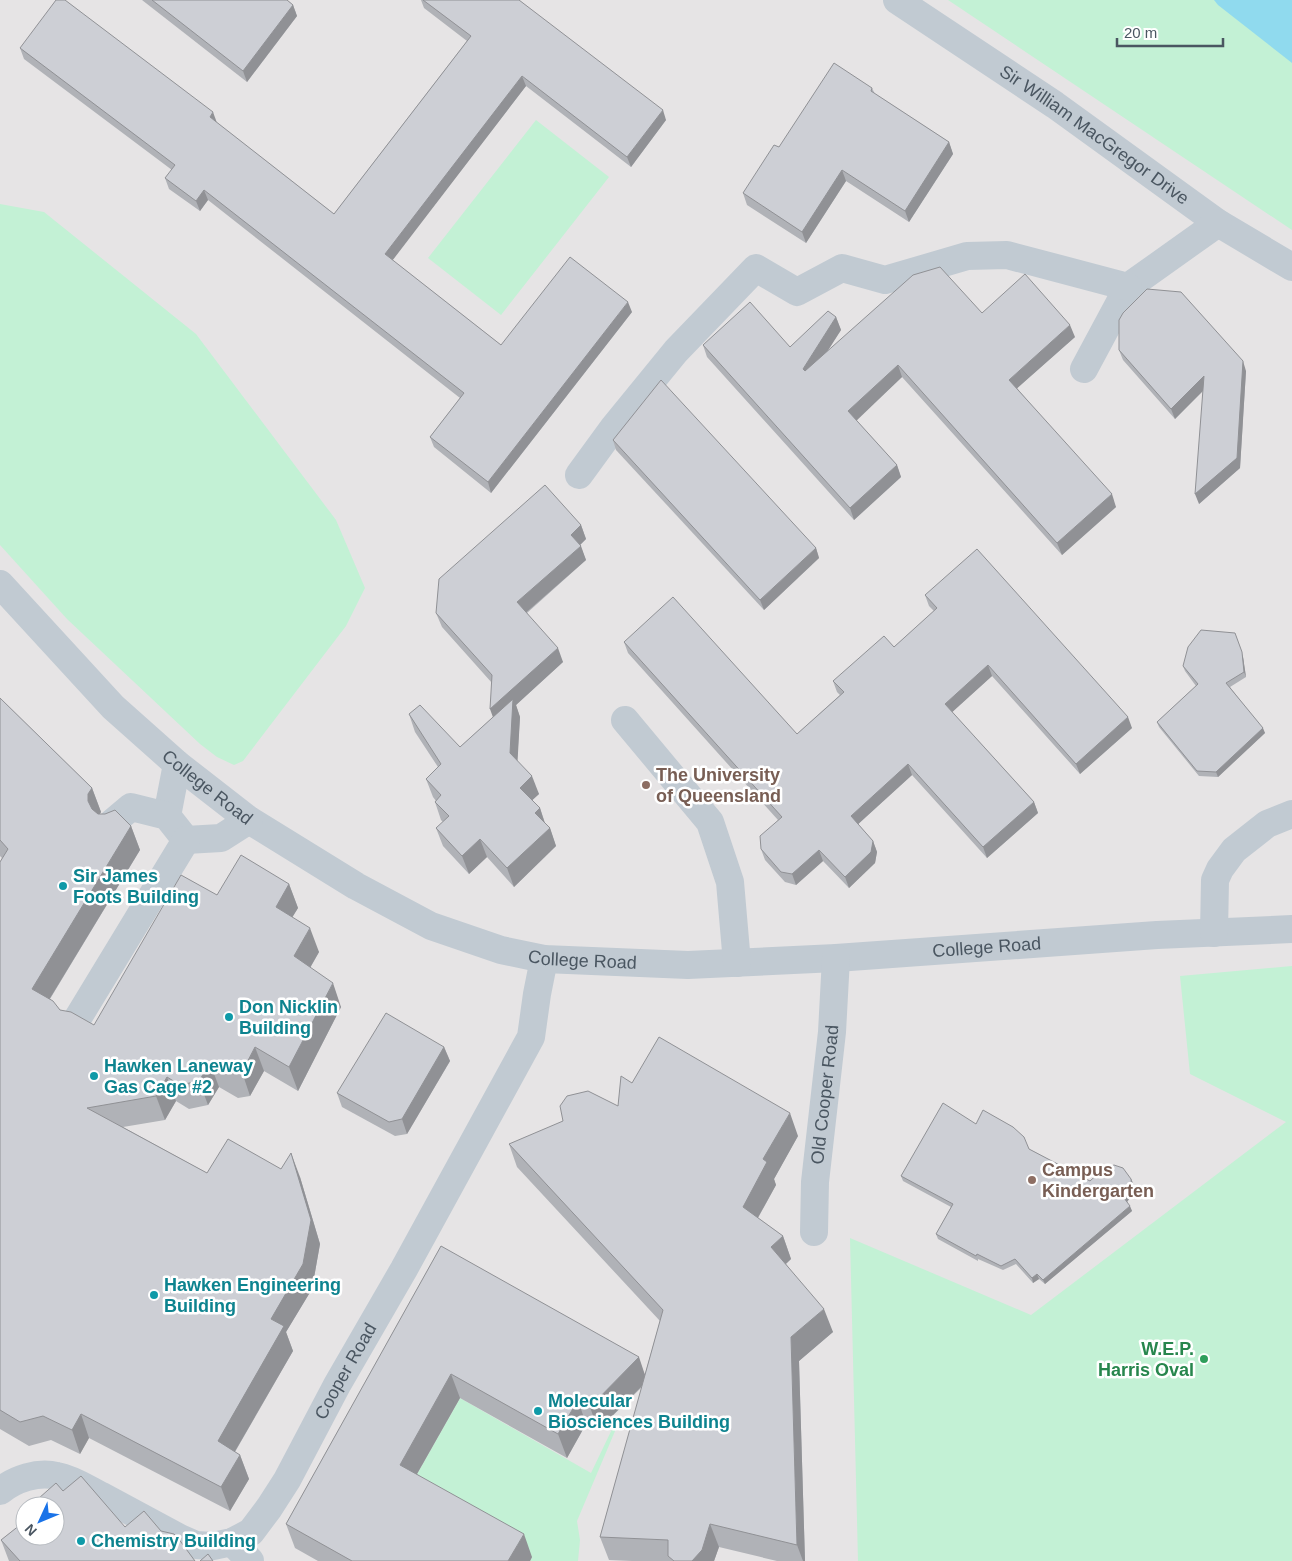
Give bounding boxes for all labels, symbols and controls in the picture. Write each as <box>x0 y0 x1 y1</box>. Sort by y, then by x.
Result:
scale bar <box>1117 15 1223 47</box>
text: 20 m <box>1124 24 1157 41</box>
street label: Sir William MacGregor Drive <box>996 61 1193 209</box>
street label: College Road <box>158 746 256 829</box>
place label: The University of Queensland <box>656 765 781 806</box>
marker: The University of Queensland <box>640 779 652 791</box>
place label: Sir James Foots Building <box>73 866 199 907</box>
marker: Sir James Foots Building <box>57 880 69 892</box>
street label: College Road <box>932 933 1042 961</box>
street label: College Road <box>526 946 637 973</box>
place label: Don Nicklin Building <box>239 997 338 1038</box>
marker: Don Nicklin Building <box>223 1011 235 1023</box>
street label: Old Cooper Road <box>807 1024 842 1165</box>
place label: Hawken Laneway Gas Cage #2 <box>104 1056 253 1097</box>
marker: Hawken Laneway Gas Cage #2 <box>88 1070 100 1082</box>
place label: Campus Kindergarten <box>1042 1160 1154 1201</box>
marker: Campus Kindergarten <box>1026 1174 1038 1186</box>
place label: Hawken Engineering Building <box>164 1275 341 1316</box>
marker: Hawken Engineering Building <box>148 1289 160 1301</box>
street label: Cooper Road <box>311 1320 381 1423</box>
place label: W.E.P. Harris Oval <box>1098 1339 1194 1380</box>
marker: W.E.P. Harris Oval <box>1198 1353 1210 1365</box>
place label: Molecular Biosciences Building <box>548 1391 730 1432</box>
marker: Molecular Biosciences Building <box>532 1405 544 1417</box>
north arrow <box>15 1496 65 1546</box>
text: N <box>21 1521 40 1539</box>
place label: Chemistry Building <box>91 1531 256 1551</box>
marker: Chemistry Building <box>75 1535 87 1547</box>

